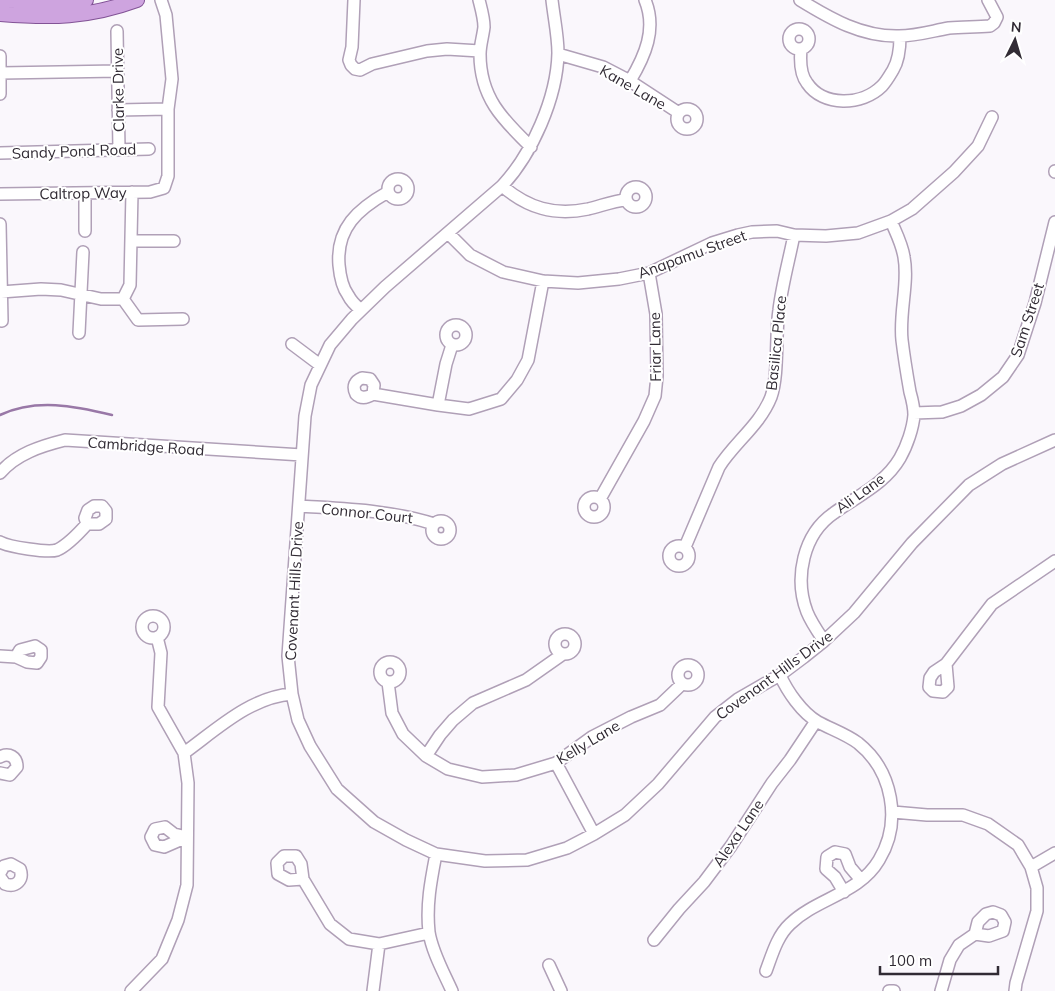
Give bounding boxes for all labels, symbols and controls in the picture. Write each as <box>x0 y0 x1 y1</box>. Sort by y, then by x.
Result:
north arrow <box>990 15 1040 65</box>
text: N <box>1010 18 1022 36</box>
street label: Clarke Drive <box>108 48 128 132</box>
street label: Kane Lane <box>596 60 670 114</box>
street label: Sandy Pond Road <box>11 139 137 163</box>
street label: Caltrop Way <box>39 183 127 203</box>
street label: Anapamu Street <box>635 226 749 282</box>
street label: Sam Street <box>1006 280 1048 360</box>
street label: Basilica Place <box>762 295 790 391</box>
street label: Friar Lane <box>645 312 665 382</box>
street label: Cambridge Road <box>87 432 205 460</box>
street label: Ali Lane <box>832 469 888 517</box>
street label: Connor Court <box>320 499 414 527</box>
street label: Covenant Hills Drive <box>281 521 307 661</box>
street label: Covenant Hills Drive <box>712 626 836 724</box>
street label: Kelly Lane <box>553 716 623 768</box>
street label: Alexa Lane <box>708 795 768 871</box>
scale bar <box>880 944 998 976</box>
text: 100 m <box>888 951 932 970</box>

